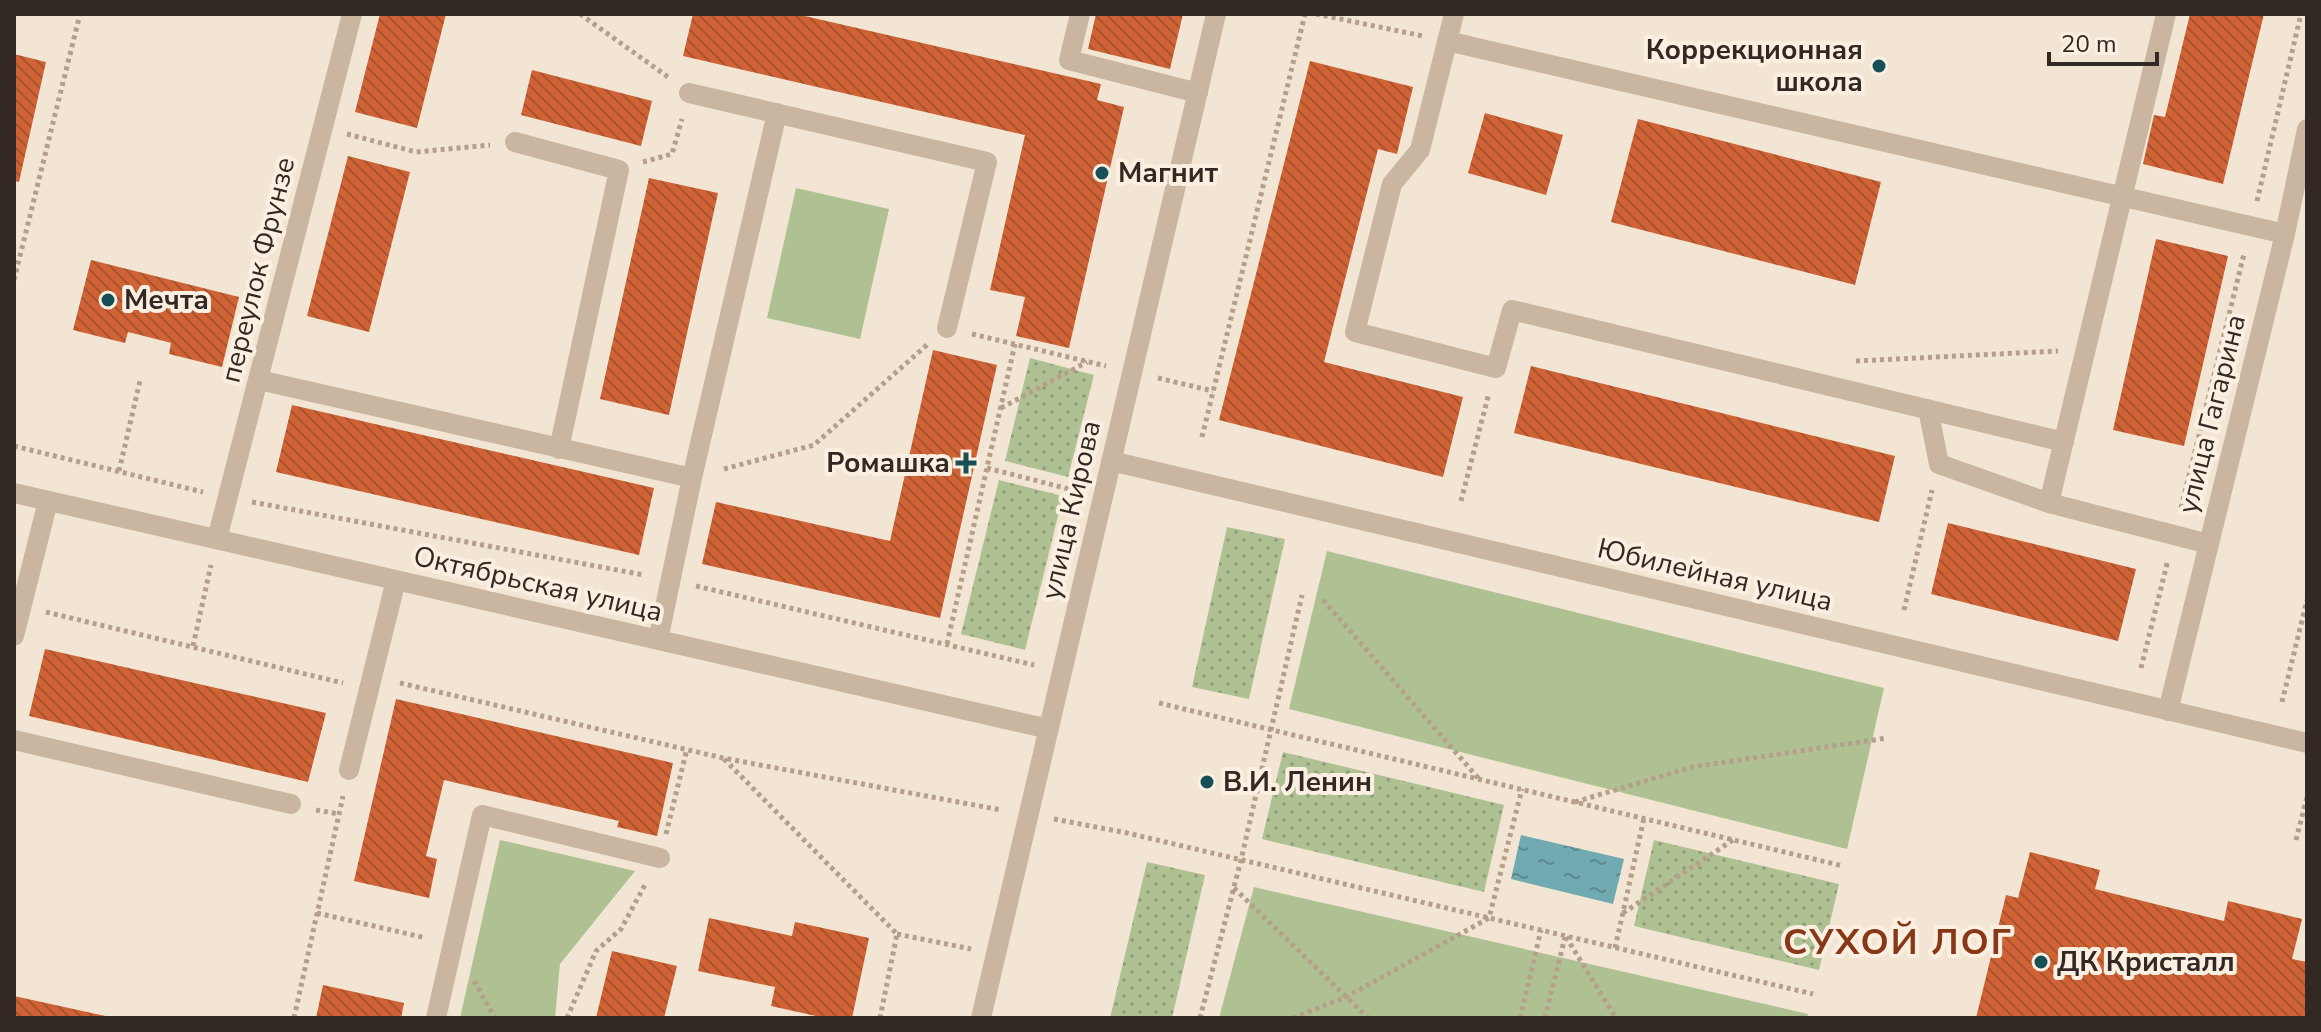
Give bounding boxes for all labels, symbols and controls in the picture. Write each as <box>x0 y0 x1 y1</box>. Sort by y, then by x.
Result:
scale bar <box>2049 16 2157 66</box>
text: 20 m <box>2061 28 2117 60</box>
place label: Коррекционная школа <box>1646 31 1863 101</box>
marker: Коррекционная школа <box>1870 57 1888 75</box>
street label: переулок Фрунзе <box>212 153 304 387</box>
place label: Магнит <box>1118 154 1219 192</box>
marker: Магнит <box>1093 164 1111 182</box>
place label: Мечта <box>124 281 209 319</box>
marker: Мечта <box>99 291 117 309</box>
street label: улица Гагарина <box>2169 311 2255 517</box>
street label: улица Кирова <box>1032 417 1110 603</box>
place label: Ромашка <box>826 444 950 482</box>
marker: Ромашка <box>957 454 975 472</box>
street label: Юбилейная улица <box>1594 529 1836 621</box>
street label: Октябрьская улица <box>410 537 666 631</box>
place label: В.И. Ленин <box>1223 763 1372 801</box>
marker: В.И. Ленин <box>1198 773 1216 791</box>
district label: СУХОЙ ЛОГ <box>1783 918 2013 967</box>
place label: ДК Кристалл <box>2057 943 2235 981</box>
marker: ДК Кристалл <box>2032 953 2050 971</box>

